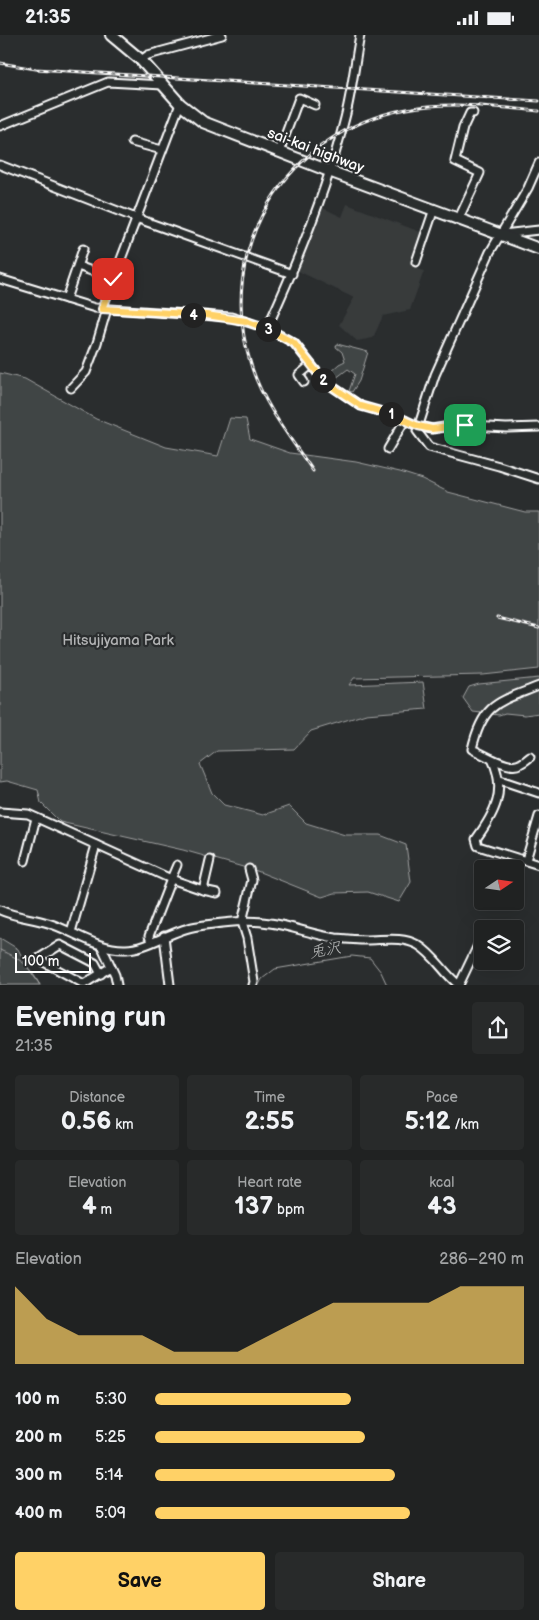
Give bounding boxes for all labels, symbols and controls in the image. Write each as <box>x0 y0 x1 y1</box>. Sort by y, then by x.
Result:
text: 21:35 <box>25 6 71 29</box>
street label: sai-kai highway <box>265 123 367 178</box>
pin <box>92 258 134 300</box>
icon: check <box>99 265 127 293</box>
pin: 4 <box>180 303 206 327</box>
text: 4 <box>189 307 198 324</box>
pin: 3 <box>256 317 280 341</box>
text: 3 <box>264 321 273 338</box>
pin: 2 <box>310 367 336 393</box>
text: 2 <box>319 372 328 389</box>
pin: 1 <box>378 401 404 427</box>
pin <box>444 404 486 446</box>
text: 1 <box>389 406 394 423</box>
icon: arrive <box>451 411 479 439</box>
park label: Hitsujiyama Park <box>62 631 174 650</box>
north arrow <box>474 860 524 910</box>
map controls <box>474 860 524 970</box>
button: layers <box>474 920 524 970</box>
water label: 兎沢 <box>308 938 344 963</box>
scale bar <box>15 950 91 973</box>
text: 100 m <box>22 953 59 970</box>
text: Evening run <box>15 1001 166 1034</box>
button: share <box>472 1002 524 1054</box>
text: 21:35 <box>15 1037 53 1056</box>
text: Distance <box>69 1089 125 1106</box>
text: Time <box>254 1089 285 1106</box>
text: Pace <box>426 1089 458 1106</box>
text: 0.56 <box>61 1106 111 1137</box>
text: 2:55 <box>245 1106 294 1137</box>
text: 5:12 <box>405 1106 451 1137</box>
text: km <box>111 1116 134 1133</box>
text: /km <box>451 1116 479 1133</box>
text: Elevation <box>68 1174 126 1191</box>
text: Heart rate <box>237 1174 302 1191</box>
text: kcal <box>429 1174 454 1191</box>
text: 4 <box>82 1191 97 1222</box>
text: 137 <box>234 1191 273 1222</box>
text: 43 <box>427 1191 456 1222</box>
text: m <box>97 1201 112 1218</box>
text: bpm <box>273 1201 305 1218</box>
text: Elevation <box>15 1250 82 1269</box>
text: 286–290 m <box>439 1250 524 1269</box>
text: 100 m <box>15 1390 60 1409</box>
text: 5:30 <box>95 1390 127 1409</box>
text: 200 m <box>15 1428 62 1447</box>
text: 5:25 <box>95 1428 126 1447</box>
text: 300 m <box>15 1466 62 1485</box>
text: 5:14 <box>95 1466 123 1485</box>
text: 400 m <box>15 1504 62 1523</box>
text: 5:09 <box>95 1504 126 1523</box>
button: Save <box>15 1552 265 1610</box>
button: Share <box>275 1552 524 1610</box>

